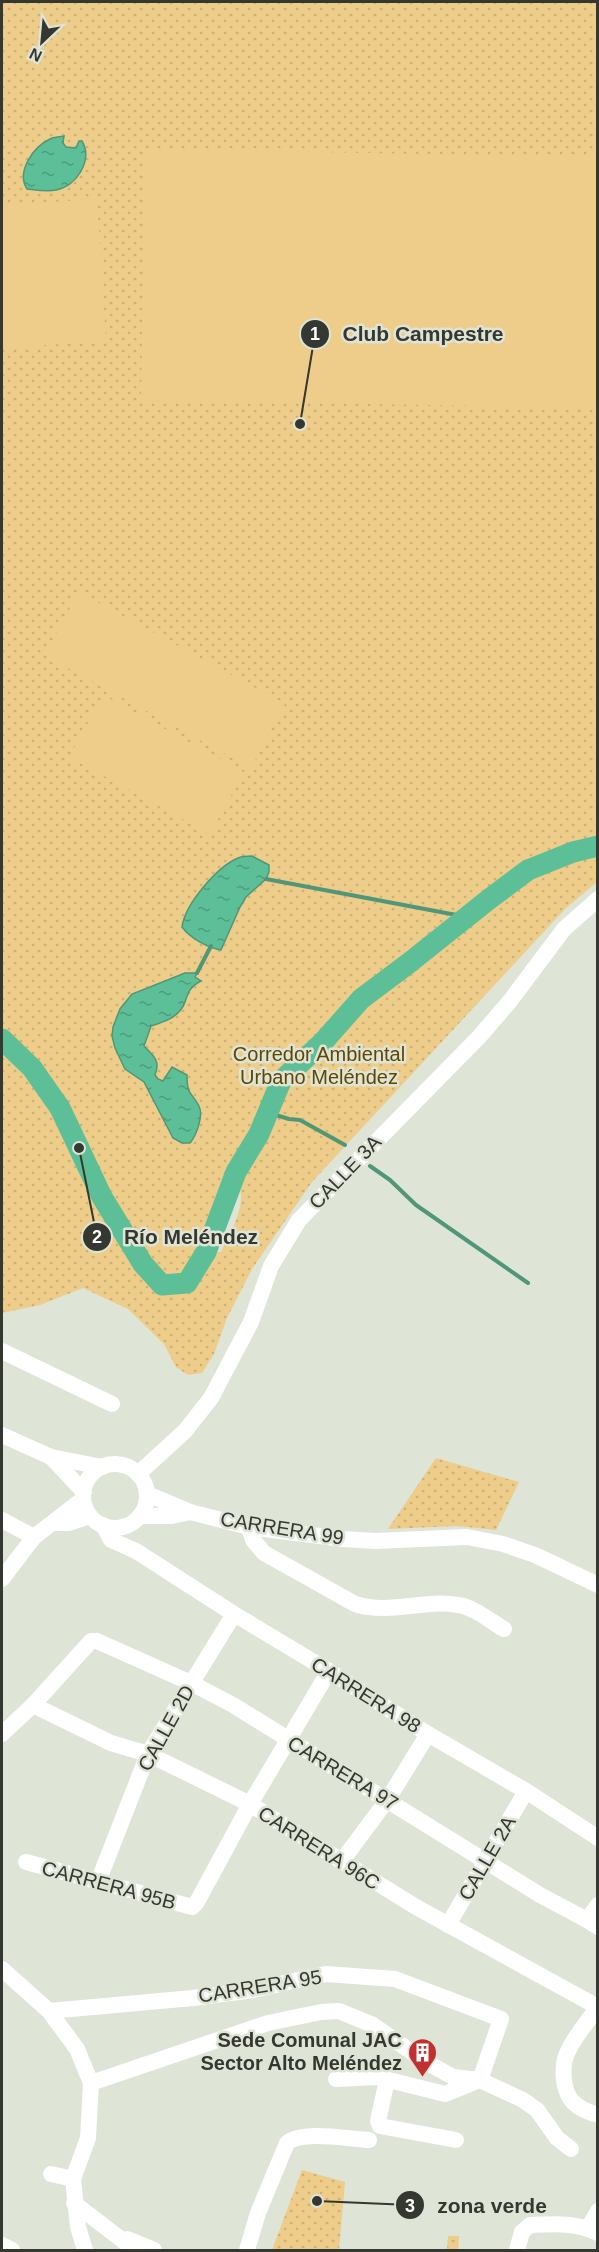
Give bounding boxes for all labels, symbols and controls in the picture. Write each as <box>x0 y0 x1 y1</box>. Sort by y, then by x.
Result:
north arrow <box>12 12 72 72</box>
text: N <box>27 45 45 65</box>
callout: Club Campestre <box>300 314 515 353</box>
text: Club Campestre <box>342 322 504 345</box>
text: 1 <box>310 324 320 344</box>
park label: Corredor Ambiental Urbano Meléndez <box>233 1043 405 1088</box>
street label: CALLE 3A <box>305 1130 386 1213</box>
callout: Río Meléndez <box>82 1217 270 1256</box>
text: Río Meléndez <box>124 1225 258 1248</box>
text: 2 <box>92 1227 102 1247</box>
street label: CARRERA 99 <box>219 1507 345 1549</box>
street label: CARRERA 98 <box>307 1653 425 1737</box>
street label: CALLE 2D <box>133 1681 199 1775</box>
street label: CARRERA 97 <box>284 1732 402 1814</box>
street label: CARRERA 96C <box>254 1802 384 1894</box>
street label: CALLE 2A <box>454 1811 520 1904</box>
street label: CARRERA 95B <box>40 1857 178 1913</box>
street label: CARRERA 95 <box>197 1965 323 2007</box>
place label: Sede Comunal JAC Sector Alto Meléndez <box>200 2029 402 2074</box>
building icon: Sede Comunal JAC Sector Alto Meléndez <box>407 2036 439 2078</box>
callout: zona verde <box>395 2186 558 2225</box>
text: zona verde <box>437 2194 547 2217</box>
text: 3 <box>405 2196 415 2216</box>

